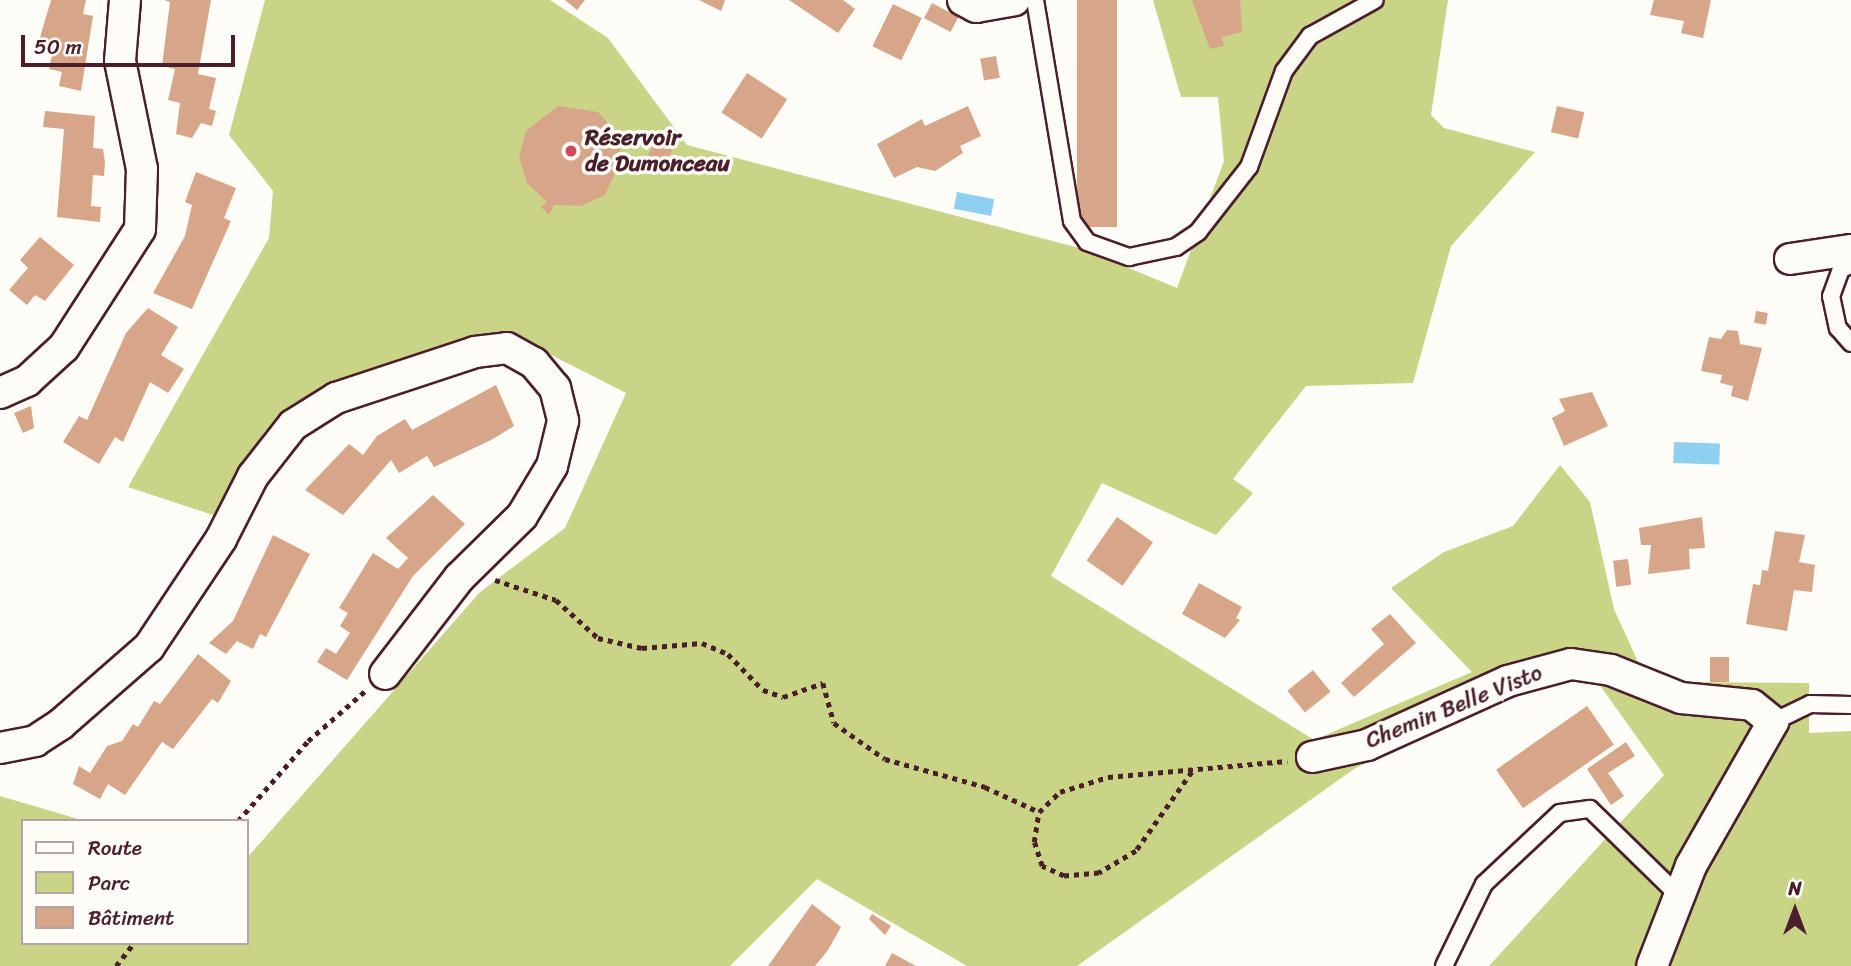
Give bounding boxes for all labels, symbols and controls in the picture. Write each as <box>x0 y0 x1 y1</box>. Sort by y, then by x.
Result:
scale bar <box>24 21 238 65</box>
text: 50 m <box>34 28 82 66</box>
place label: Réservoir de Dumonceau <box>585 124 729 178</box>
marker: Réservoir de Dumonceau <box>563 143 579 159</box>
street label: Chemin Belle Visto <box>1361 659 1547 755</box>
legend <box>21 819 248 945</box>
text: Route <box>88 829 142 867</box>
text: Parc <box>88 864 130 902</box>
text: N <box>1788 872 1802 905</box>
north arrow <box>1760 875 1830 945</box>
text: Bâtiment <box>88 899 174 937</box>

